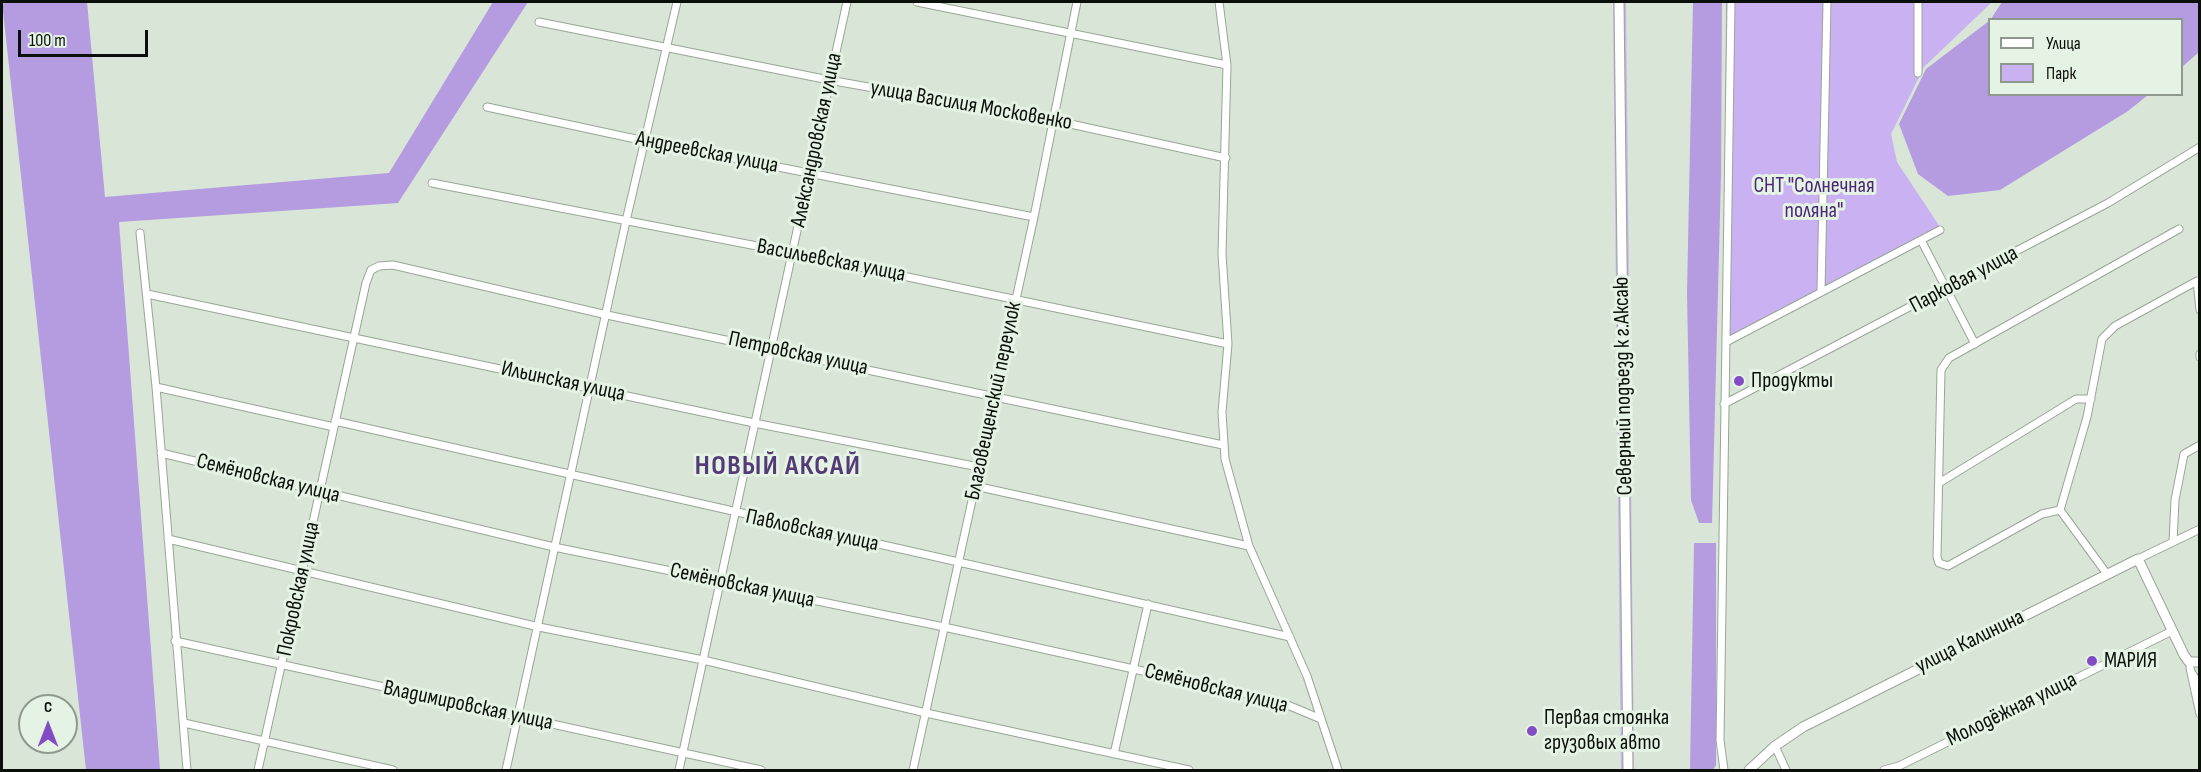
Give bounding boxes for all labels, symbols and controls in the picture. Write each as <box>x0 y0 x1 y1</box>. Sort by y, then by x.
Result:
scale bar <box>21 18 152 56</box>
legend <box>1988 18 2183 96</box>
text: 100 m <box>29 30 66 51</box>
text: Улица <box>2046 33 2081 54</box>
street label: Александровская улица <box>786 50 848 230</box>
text: Парк <box>2046 63 2076 84</box>
street label: улица Василия Московенко <box>868 75 1074 137</box>
street label: Андреевская улица <box>634 126 780 180</box>
park label: СНТ "Солнечная поляна" <box>1753 173 1875 224</box>
street label: Васильевская улица <box>754 234 908 288</box>
street label: Парковая улица <box>1905 241 2023 319</box>
street label: Северный подъезд к г.Аксаю <box>1609 276 1639 496</box>
street label: Благовещенский переулок <box>960 299 1028 503</box>
street label: Петровская улица <box>726 326 870 382</box>
street label: Ильинская улица <box>499 356 627 408</box>
place label: Продукты <box>1751 368 1833 394</box>
marker: Продукты <box>1732 374 1746 388</box>
street label: Семёновская улица <box>194 448 342 510</box>
district label: НОВЫЙ АКСАЙ <box>695 450 861 484</box>
street label: Павловская улица <box>743 504 881 558</box>
street label: Покровская улица <box>272 519 326 659</box>
street label: Семёновская улица <box>667 558 817 614</box>
street label: улица Калинина <box>1911 604 2029 680</box>
place label: МАРИЯ <box>2104 648 2157 674</box>
marker: МАРИЯ <box>2085 654 2099 668</box>
street label: Семёновская улица <box>1142 658 1290 720</box>
street label: Молодёжная улица <box>1943 667 2081 753</box>
street label: Владимировская улица <box>381 675 555 737</box>
north arrow <box>18 694 78 754</box>
text: С <box>44 698 52 717</box>
place label: Первая стоянка грузовых авто <box>1544 705 1669 756</box>
marker: Первая стоянка грузовых авто <box>1525 724 1539 738</box>

